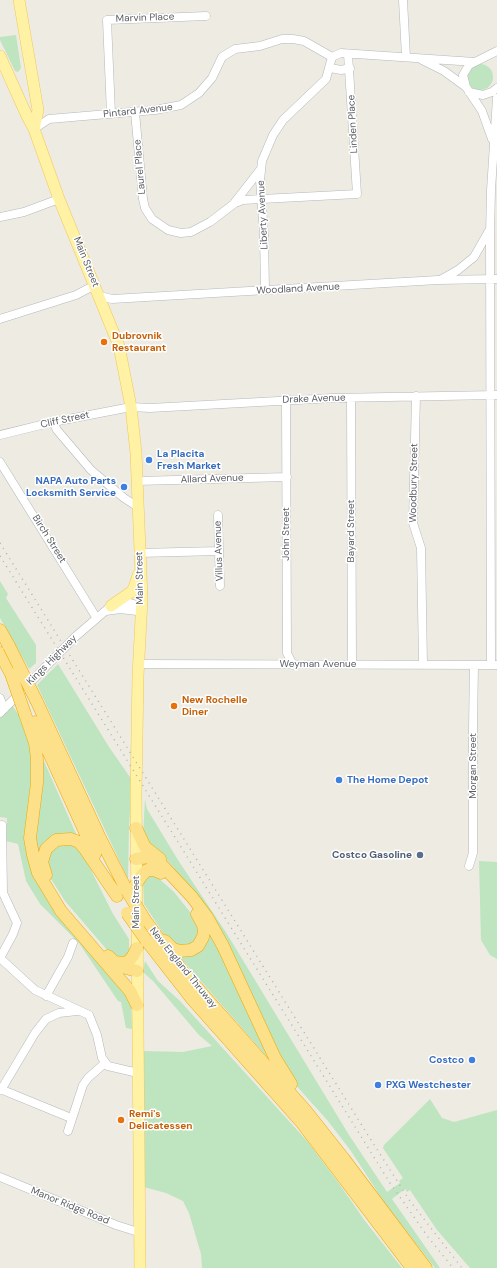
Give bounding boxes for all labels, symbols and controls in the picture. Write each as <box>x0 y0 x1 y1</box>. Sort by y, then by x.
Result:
street label: Marvin Place <box>116 11 174 25</box>
street label: Linden Place <box>345 94 361 154</box>
street label: Pintard Avenue <box>103 101 173 121</box>
street label: Laurel Place <box>132 139 148 195</box>
street label: Liberty Avenue <box>255 180 271 250</box>
street label: Main Street <box>71 235 101 289</box>
street label: Woodland Avenue <box>256 281 340 297</box>
place label: Dubrovnik Restaurant <box>112 330 166 354</box>
marker: Dubrovnik Restaurant <box>99 337 109 347</box>
street label: Drake Avenue <box>282 392 346 406</box>
street label: Cliff Street <box>39 409 91 431</box>
street label: Woodbury Street <box>407 443 421 523</box>
place label: La Placita Fresh Market <box>157 448 221 472</box>
marker: La Placita Fresh Market <box>144 455 154 465</box>
street label: Allard Avenue <box>180 472 244 486</box>
place label: NAPA Auto Parts Locksmith Service <box>26 475 116 498</box>
marker: NAPA Auto Parts Locksmith Service <box>119 482 129 492</box>
street label: Bayard Street <box>345 500 357 562</box>
street label: John Street <box>280 507 292 561</box>
street label: Birch Street <box>29 513 69 565</box>
street label: Villus Avenue <box>212 520 226 582</box>
street label: Main Street <box>134 551 146 605</box>
street label: Kings Highway <box>24 632 80 688</box>
street label: Weyman Avenue <box>280 658 356 670</box>
place label: New Rochelle Diner <box>182 694 247 718</box>
marker: New Rochelle Diner <box>169 701 179 711</box>
street label: Morgan Street <box>467 733 479 799</box>
place label: The Home Depot <box>347 774 428 786</box>
marker: The Home Depot <box>334 775 344 785</box>
place label: Costco Gasoline <box>332 849 412 861</box>
marker: Costco Gasoline <box>415 850 425 860</box>
street label: Main Street <box>130 876 142 928</box>
street label: New England Thruway <box>147 925 219 1011</box>
place label: Costco <box>429 1054 464 1066</box>
marker: Costco <box>467 1055 477 1065</box>
place label: PXG Westchester <box>386 1079 471 1091</box>
marker: PXG Westchester <box>373 1080 383 1090</box>
place label: Remi's Delicatessen <box>129 1108 192 1132</box>
marker: Remi's Delicatessen <box>116 1115 126 1125</box>
street label: Manor Ridge Road <box>29 1185 111 1227</box>

